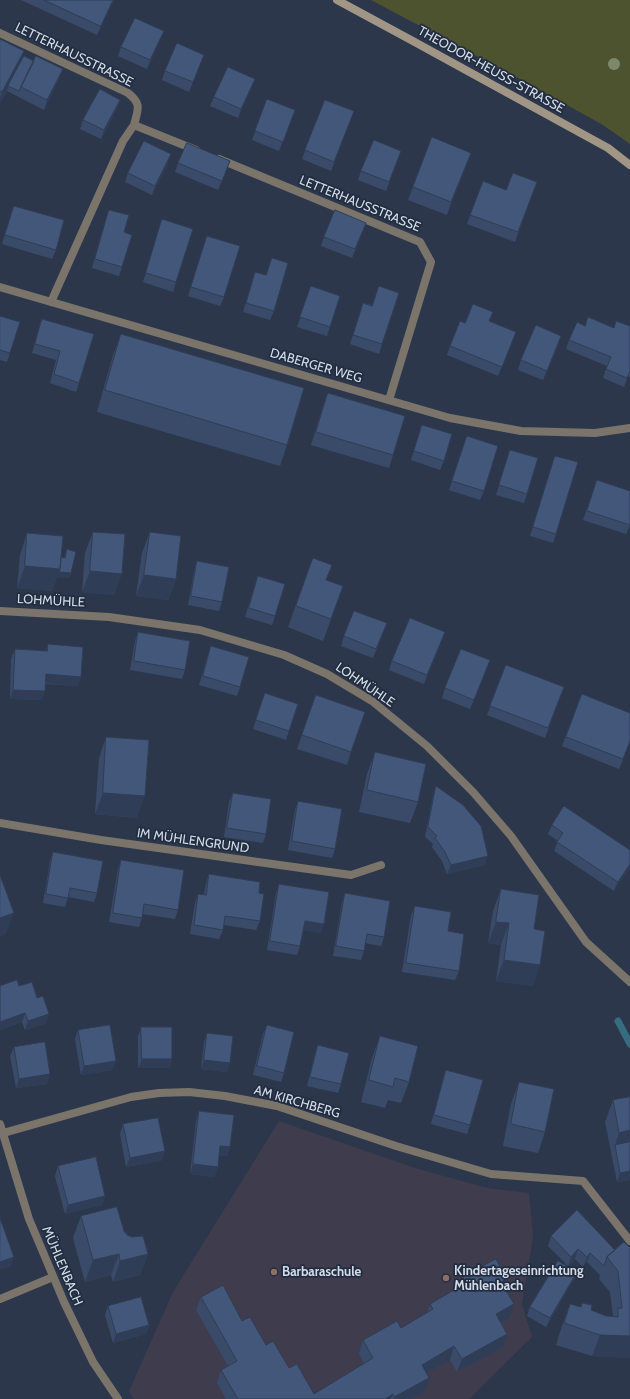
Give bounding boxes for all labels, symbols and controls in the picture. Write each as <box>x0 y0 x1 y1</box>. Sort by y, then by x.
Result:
street label: LETTERHAUSSTRASSE <box>12 20 136 90</box>
street label: THEODOR-HEUSS-STRASSE <box>415 23 567 117</box>
street label: LETTERHAUSSTRASSE <box>297 173 423 235</box>
street label: DABERGER WEG <box>268 345 364 387</box>
street label: LOHMÜHLE <box>17 591 85 611</box>
street label: LOHMÜHLE <box>332 659 398 711</box>
street label: IM MÜHLENGRUND <box>136 825 250 857</box>
street label: AM KIRCHBERG <box>252 1082 342 1122</box>
street label: MÜHLENBACH <box>38 1224 86 1308</box>
place label: Kindertageseinrichtung Mühlenbach <box>454 1263 584 1294</box>
place label: Barbaraschule <box>282 1264 361 1280</box>
marker: Barbaraschule <box>269 1267 279 1277</box>
marker: Kindertageseinrichtung Mühlenbach <box>441 1273 451 1283</box>

